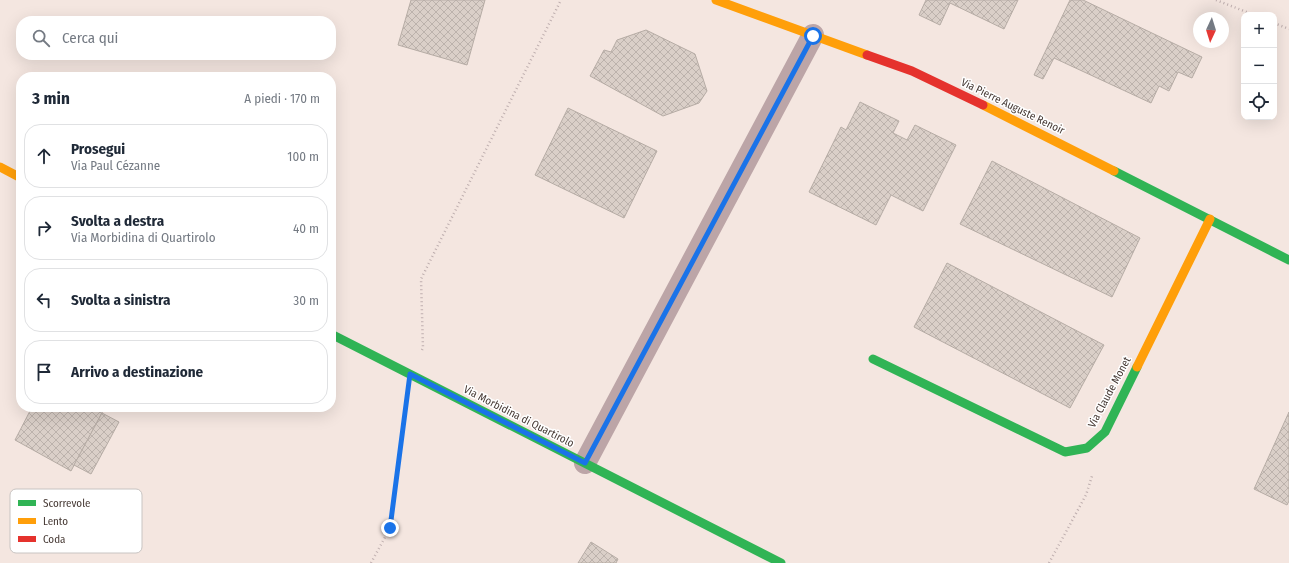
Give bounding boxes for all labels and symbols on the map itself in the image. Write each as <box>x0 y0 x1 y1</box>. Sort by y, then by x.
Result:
north arrow <box>1193 12 1229 48</box>
route start <box>804 27 822 45</box>
street label: Via Pierre Auguste Renoir <box>959 76 1067 137</box>
street label: Via Claude Monet <box>1085 354 1134 430</box>
street label: Via Morbidina di Quartirolo <box>461 383 576 450</box>
legend <box>10 489 142 553</box>
text: Scorrevole <box>43 497 90 510</box>
text: Lento <box>43 515 68 528</box>
route end <box>381 519 399 537</box>
text: Coda <box>43 533 65 546</box>

